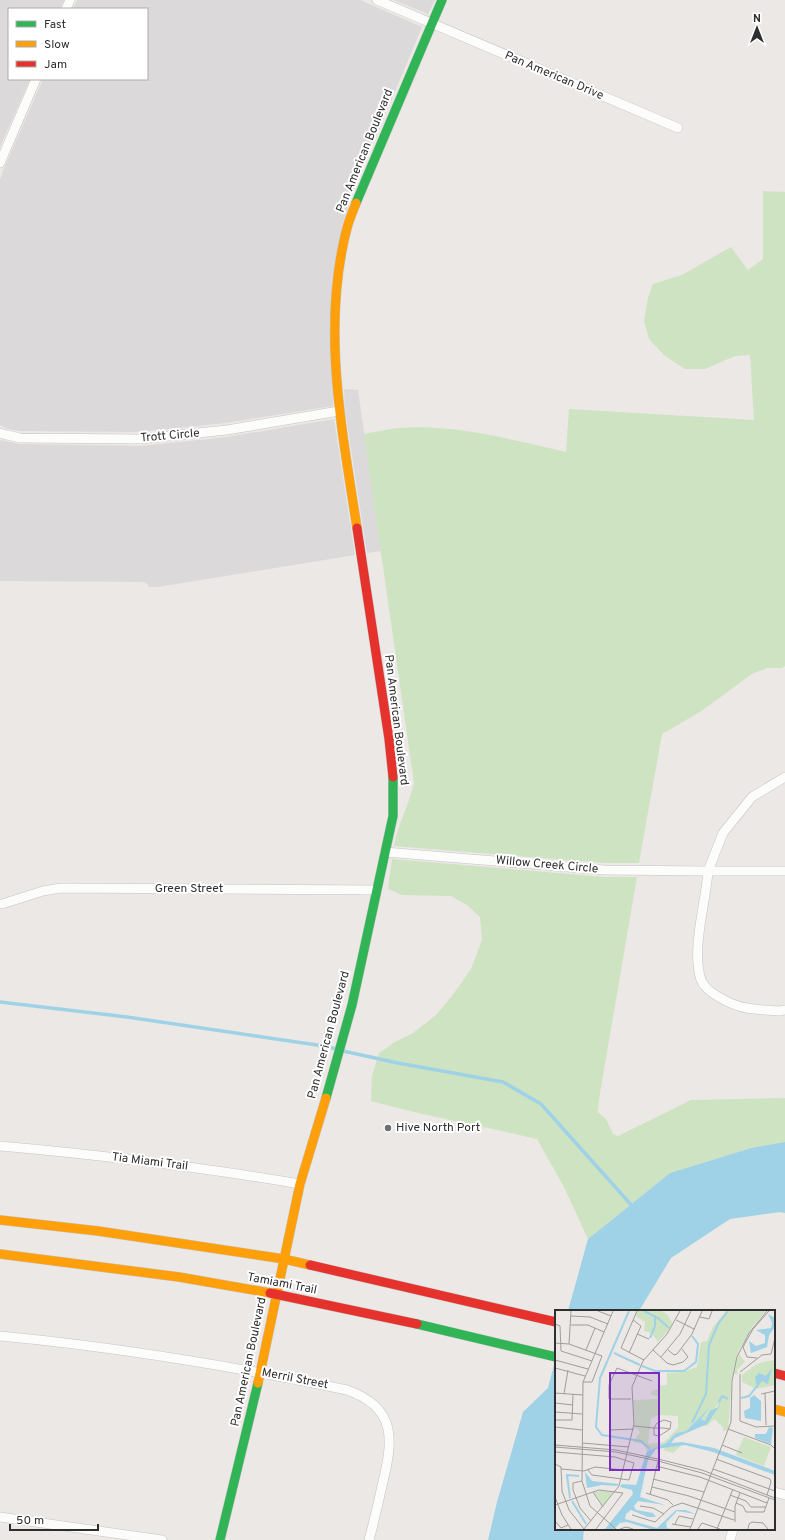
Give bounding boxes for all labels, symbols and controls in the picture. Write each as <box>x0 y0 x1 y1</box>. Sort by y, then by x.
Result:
legend <box>8 8 148 80</box>
north arrow <box>737 8 777 48</box>
text: N <box>753 12 761 26</box>
text: Fast <box>44 17 66 33</box>
text: Slow <box>44 37 70 53</box>
street label: Pan American Drive <box>502 48 606 104</box>
text: Jam <box>44 57 67 73</box>
street label: Pan American Boulevard <box>333 87 397 215</box>
street label: Trott Circle <box>140 425 200 447</box>
street label: Pan American Boulevard <box>380 654 412 786</box>
street label: Willow Creek Circle <box>495 853 599 877</box>
street label: Green Street <box>155 881 223 897</box>
street label: Pan American Boulevard <box>304 969 354 1101</box>
place label: Hive North Port <box>396 1120 480 1136</box>
marker: Hive North Port <box>383 1123 393 1133</box>
street label: Tia Miami Trail <box>111 1149 189 1175</box>
street label: Tamiami Trail <box>246 1269 318 1299</box>
street label: Pan American Boulevard <box>227 1296 271 1428</box>
inset map <box>555 1310 775 1530</box>
street label: Merril Street <box>260 1365 330 1393</box>
scale bar <box>10 1506 98 1532</box>
text: 50 m <box>16 1513 44 1529</box>

